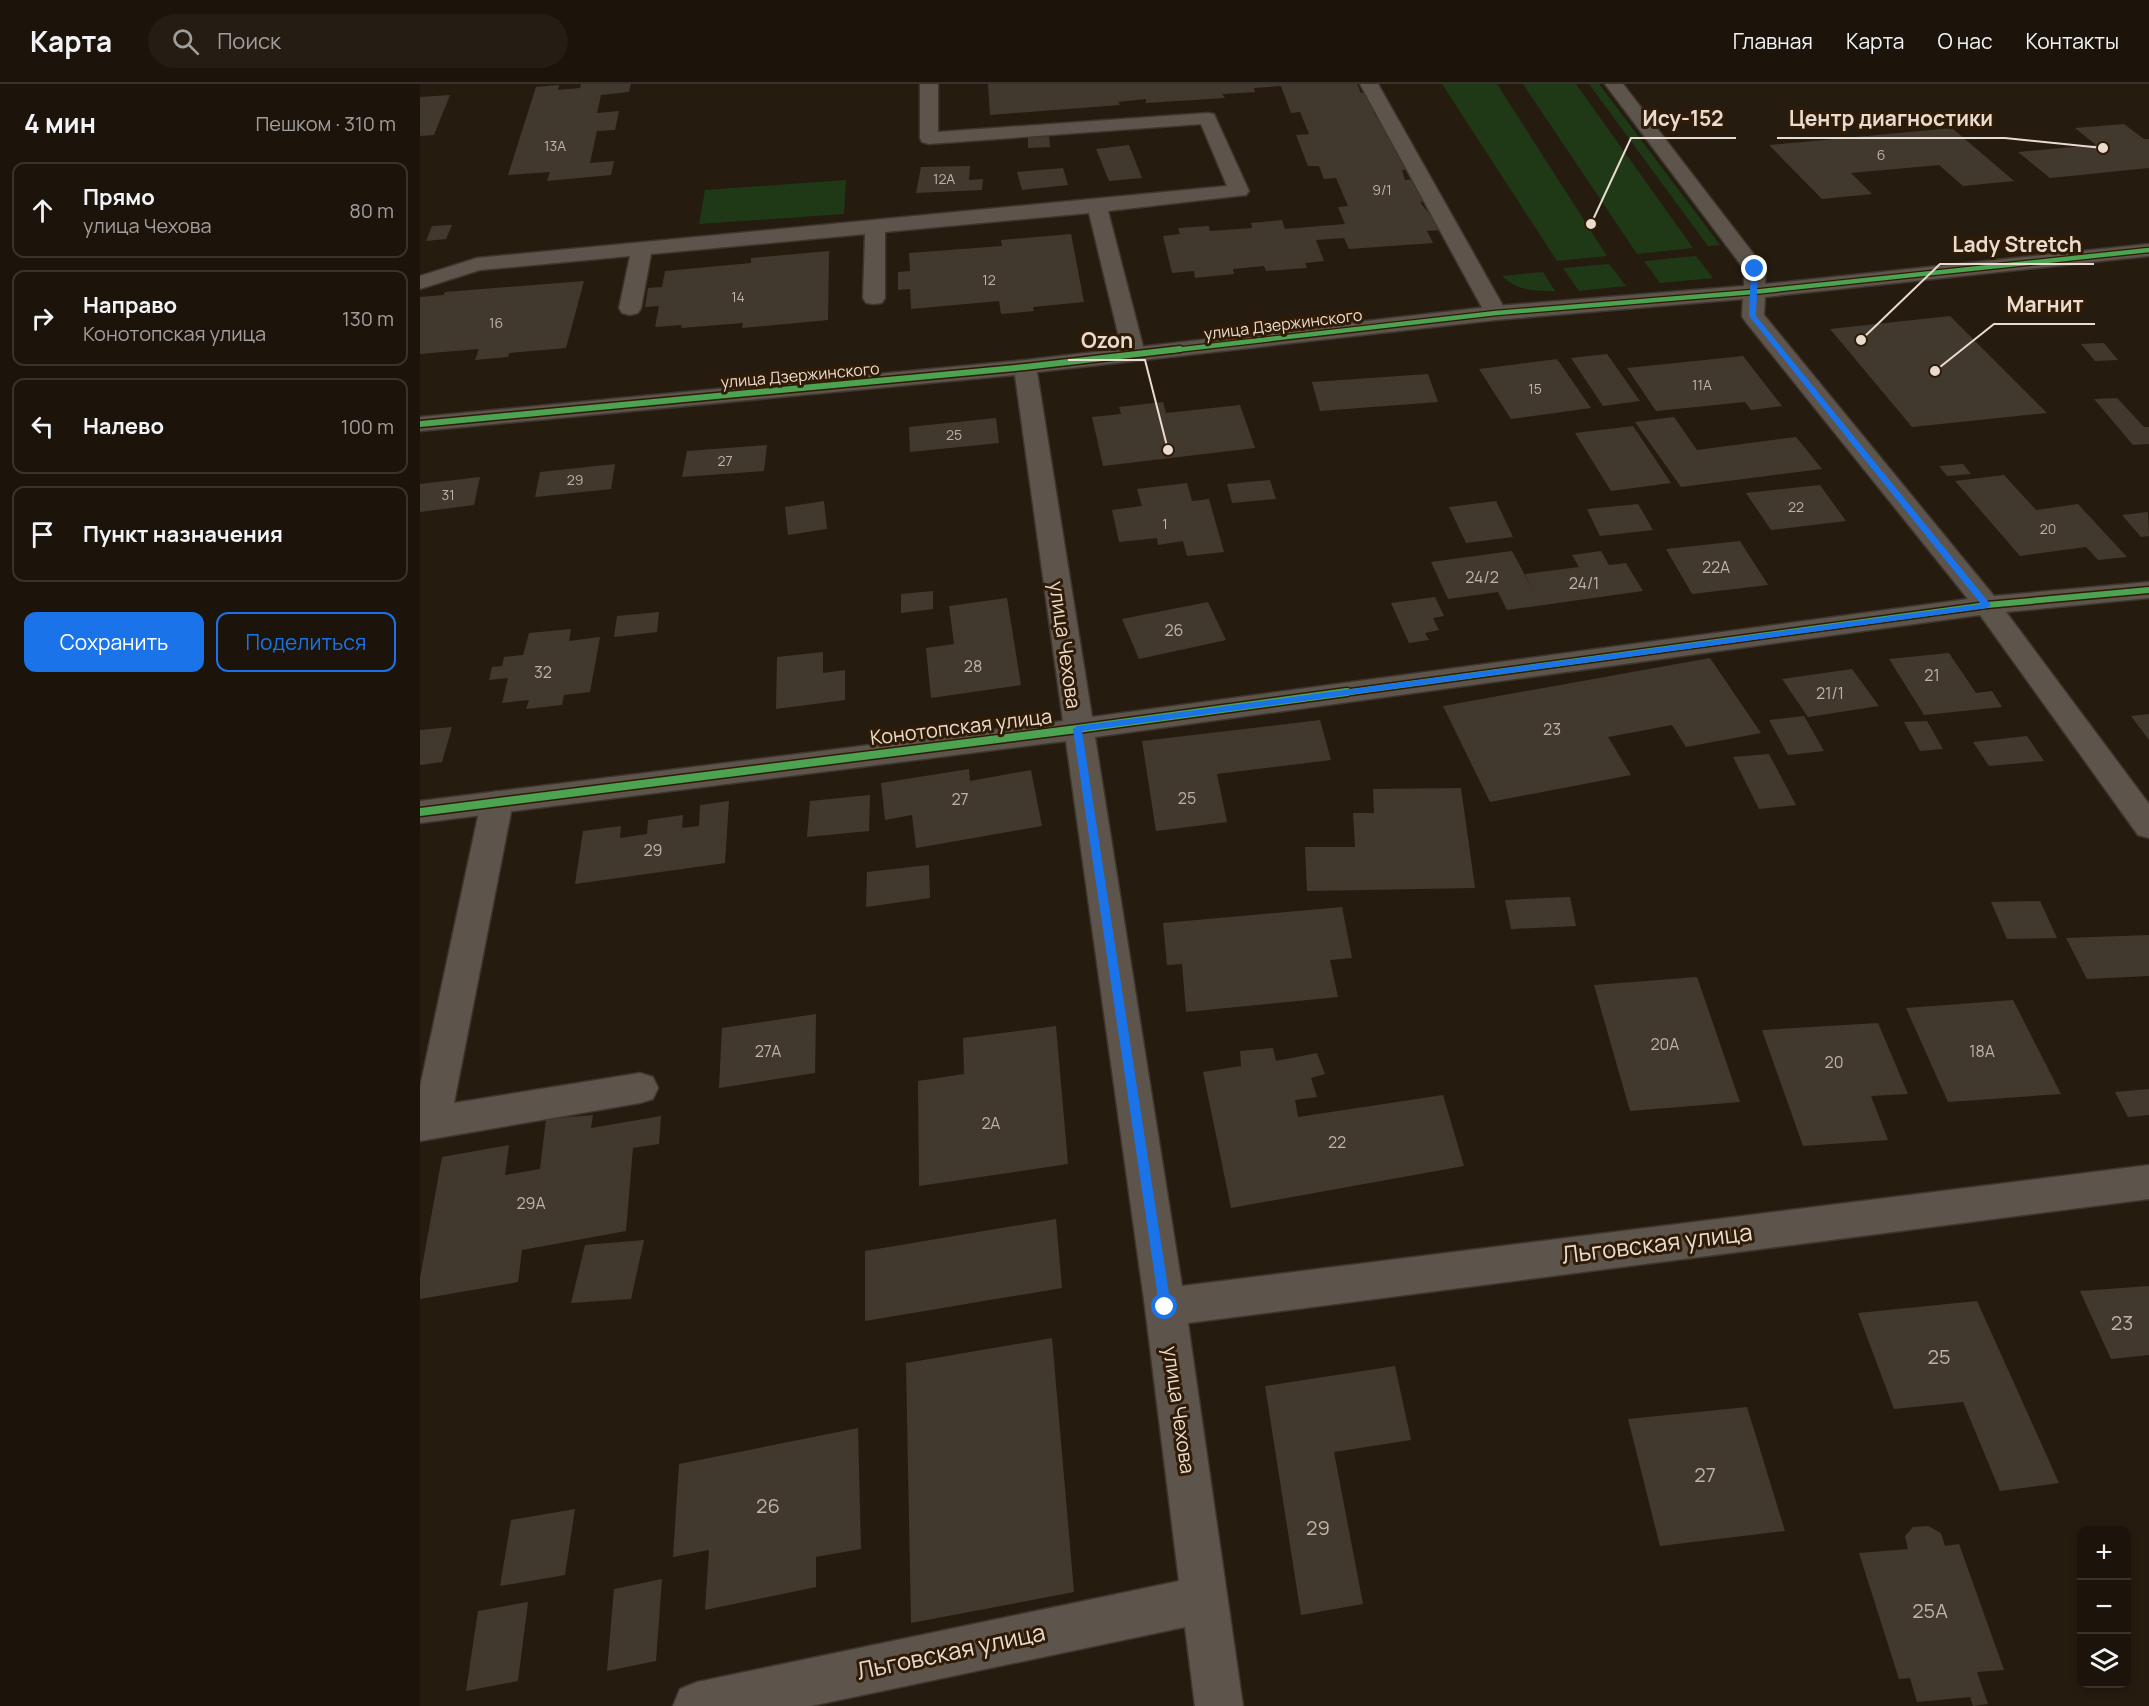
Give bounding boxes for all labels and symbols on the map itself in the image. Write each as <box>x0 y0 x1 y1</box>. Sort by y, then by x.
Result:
callout: Ису-152 <box>1631 99 1736 138</box>
callout: Центр диагностики <box>1777 99 2005 138</box>
text: Ису-152 <box>1643 104 1723 132</box>
text: Центр диагностики <box>1789 104 1993 132</box>
house number: 13А <box>544 136 566 155</box>
house number: 6 <box>1877 145 1885 164</box>
house number: 12А <box>933 169 955 188</box>
house number: 9/1 <box>1372 180 1392 199</box>
callout: Lady Stretch <box>1940 225 2094 264</box>
text: Lady Stretch <box>1952 230 2082 258</box>
route end <box>1741 255 1767 281</box>
house number: 12 <box>982 270 996 289</box>
callout: Магнит <box>1994 285 2095 324</box>
house number: 14 <box>731 287 745 306</box>
text: Магнит <box>2006 290 2084 318</box>
street label: улица Дзержинского <box>1203 303 1363 345</box>
house number: 16 <box>489 313 503 332</box>
callout: Ozon <box>1068 321 1145 360</box>
text: Ozon <box>1081 326 1133 354</box>
street label: улица Дзержинского <box>720 357 880 393</box>
house number: 11А <box>1692 375 1712 394</box>
house number: 15 <box>1528 379 1542 398</box>
house number: 25 <box>946 425 962 444</box>
house number: 27 <box>717 451 733 470</box>
house number: 29 <box>567 470 583 489</box>
house number: 31 <box>441 485 455 504</box>
house number: 22 <box>1788 497 1804 516</box>
house number: 1 <box>1162 514 1168 533</box>
house number: 20 <box>2040 519 2056 538</box>
house number: 22А <box>1702 556 1730 578</box>
house number: 24/2 <box>1465 566 1499 588</box>
house number: 24/1 <box>1569 572 1599 594</box>
street label: улица Чехова <box>1043 579 1088 710</box>
house number: 26 <box>1164 619 1184 641</box>
house number: 28 <box>964 655 982 677</box>
house number: 32 <box>534 661 552 683</box>
house number: 21 <box>1924 664 1940 686</box>
house number: 21/1 <box>1816 682 1844 704</box>
street label: Конотопская улица <box>868 702 1053 751</box>
house number: 23 <box>1543 718 1561 740</box>
house number: 25 <box>1178 787 1196 809</box>
house number: 27 <box>951 788 969 810</box>
house number: 29 <box>643 839 663 861</box>
house number: 20А <box>1650 1033 1680 1055</box>
house number: 27А <box>755 1040 781 1062</box>
house number: 18А <box>1969 1040 1995 1062</box>
house number: 20 <box>1825 1051 1843 1073</box>
house number: 2А <box>982 1112 1000 1134</box>
house number: 22 <box>1328 1131 1346 1153</box>
house number: 29А <box>516 1192 546 1214</box>
street label: Льговская улица <box>1560 1214 1754 1271</box>
route start <box>1151 1293 1177 1319</box>
house number: 23 <box>2111 1309 2133 1336</box>
house number: 25 <box>1928 1343 1950 1370</box>
street label: улица Чехова <box>1157 1344 1202 1475</box>
house number: 27 <box>1694 1461 1716 1488</box>
house number: 26 <box>756 1492 780 1519</box>
house number: 29 <box>1306 1514 1330 1541</box>
house number: 25А <box>1912 1597 1948 1624</box>
street label: Льговская улица <box>853 1614 1048 1687</box>

